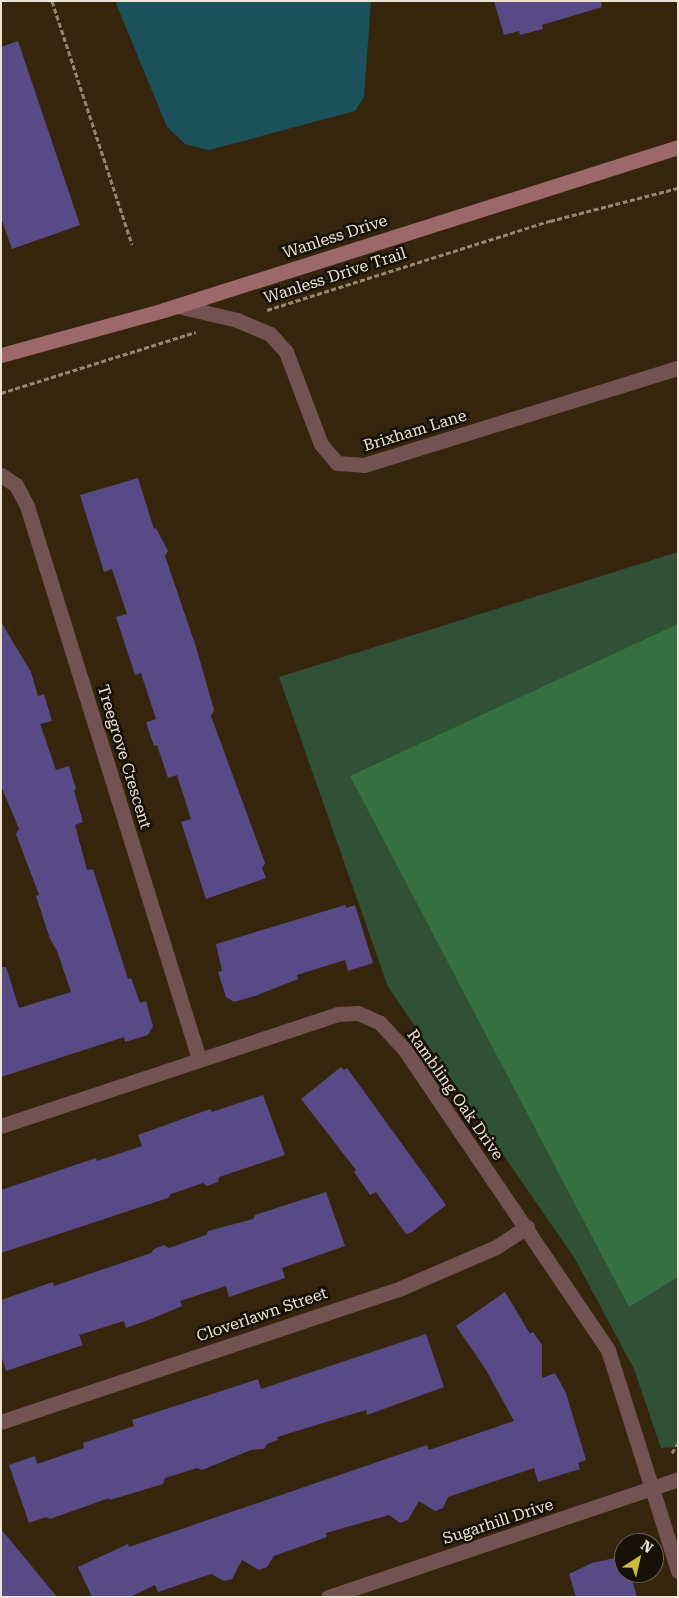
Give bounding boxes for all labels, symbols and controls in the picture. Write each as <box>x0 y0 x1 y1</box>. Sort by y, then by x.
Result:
street label: Wanless Drive <box>280 211 390 263</box>
street label: Wanless Drive Trail <box>261 244 409 308</box>
street label: Brixham Lane <box>361 406 469 456</box>
street label: Treegrove Crescent <box>93 683 155 831</box>
street label: Rambling Oak Drive <box>403 1026 507 1164</box>
street label: Cloverlawn Street <box>194 1284 330 1346</box>
street label: Sugarhill Drive <box>440 1495 556 1549</box>
north arrow <box>614 1533 664 1583</box>
text: N <box>638 1537 656 1556</box>

